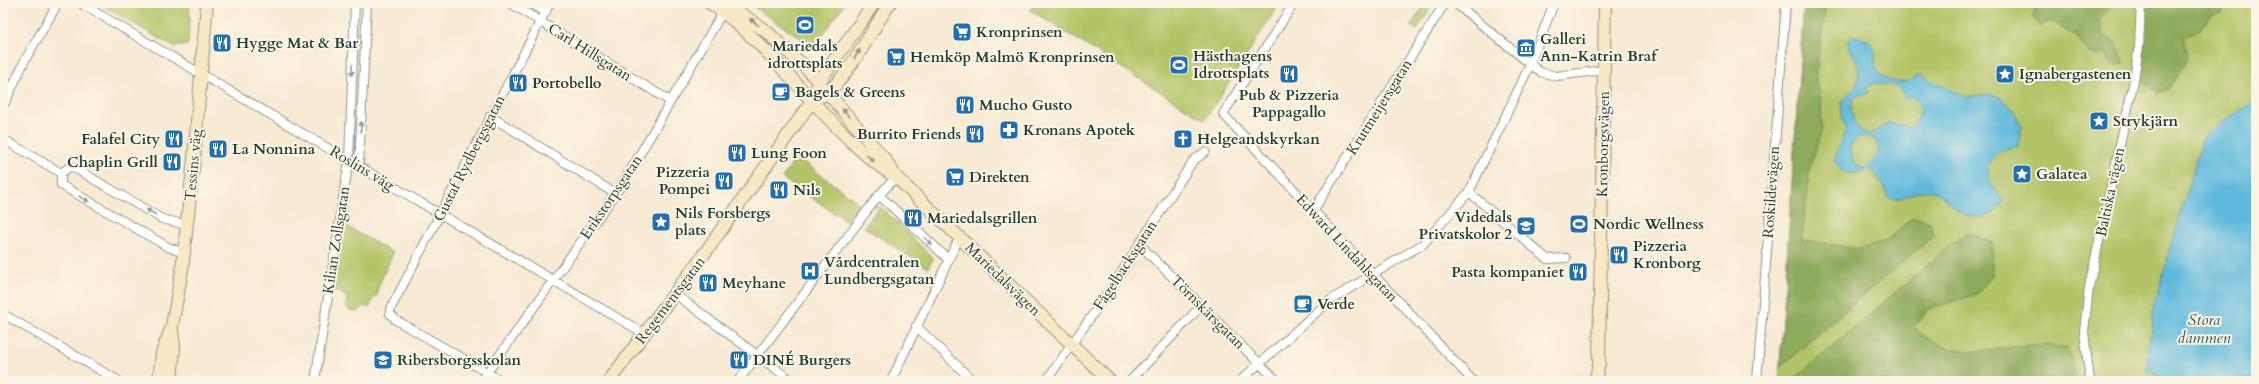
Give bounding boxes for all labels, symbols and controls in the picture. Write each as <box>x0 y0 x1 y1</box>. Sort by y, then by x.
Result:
sports icon: Mariedals idrottsplats <box>794 14 816 36</box>
street label: Carl Hillsgatan <box>544 18 636 86</box>
one-way arrow <box>749 18 759 26</box>
supermarket icon: Kronprinsen <box>951 21 973 43</box>
place label: Kronprinsen <box>976 22 1063 42</box>
place label: Galleri Ann-Katrin Braf <box>1540 29 1659 66</box>
restaurant icon: Hygge Mat & Bar <box>211 32 233 54</box>
place label: Hygge Mat & Bar <box>236 33 359 53</box>
place label: Mariedals idrottsplats <box>767 36 843 73</box>
museum icon: Galleri Ann-Katrin Braf <box>1515 37 1537 59</box>
supermarket icon: Hemköp Malmö Kronprinsen <box>885 46 907 68</box>
place label: Hästhagens Idrottsplats <box>1193 46 1272 83</box>
place label: Hemköp Malmö Kronprinsen <box>910 47 1115 67</box>
one-way arrow <box>853 49 861 59</box>
sports icon: Hästhagens Idrottsplats <box>1168 54 1190 76</box>
street label: Krutmeijersgatan <box>1342 55 1417 159</box>
restaurant icon: Pub & Pizzeria Pappagallo <box>1278 63 1300 85</box>
place icon: Ignabergastenen <box>1994 63 2016 85</box>
one-way arrow <box>349 64 356 76</box>
place label: Ignabergastenen <box>2019 64 2132 84</box>
restaurant icon: Portobello <box>507 72 529 94</box>
place label: Portobello <box>532 73 602 93</box>
cafe icon: Bagels & Greens <box>770 81 792 103</box>
place label: Bagels & Greens <box>795 82 905 102</box>
place label: Pub & Pizzeria Pappagallo <box>1239 85 1340 122</box>
street label: Kronborgsvägen <box>1592 90 1614 197</box>
street label: Gustaf Rydbergsgatan <box>428 91 510 225</box>
restaurant icon: Mucho Gusto <box>954 94 976 116</box>
place label: Mucho Gusto <box>979 95 1073 115</box>
one-way arrow <box>842 109 851 118</box>
place icon: Strykjärn <box>2088 110 2110 132</box>
place label: Strykjärn <box>2113 111 2178 131</box>
pharmacy icon: Kronans Apotek <box>998 119 1020 141</box>
place label: Kronans Apotek <box>1023 120 1136 140</box>
one-way arrow <box>358 121 364 134</box>
restaurant icon: Burrito Friends <box>964 123 986 145</box>
place label: Burrito Friends <box>857 124 961 144</box>
restaurant icon: Falafel City <box>163 128 185 150</box>
street label: Tessins väg <box>180 128 206 202</box>
church icon: Helgeandskyrkan <box>1172 128 1194 150</box>
place label: Falafel City <box>81 129 160 149</box>
place label: Helgeandskyrkan <box>1197 129 1320 149</box>
restaurant icon: La Nonnina <box>207 138 229 160</box>
place label: La Nonnina <box>232 139 316 159</box>
street label: Roslins väg <box>326 141 398 195</box>
restaurant icon: Lung Foon <box>726 142 748 164</box>
place label: Lung Foon <box>751 143 827 163</box>
street label: Roskildevägen <box>1758 145 1784 239</box>
street label: Baltiska vägen <box>2091 145 2129 239</box>
street label: Erikstorpsgatan <box>575 150 647 243</box>
restaurant icon: Chaplin Grill <box>161 151 183 173</box>
place label: Chaplin Grill <box>67 152 159 172</box>
one-way arrow <box>865 154 875 163</box>
place label: Pizzeria Pompei <box>656 162 711 199</box>
place icon: Galatea <box>2011 163 2033 185</box>
place label: Galatea <box>2036 164 2088 184</box>
supermarket icon: Direkten <box>944 166 966 188</box>
place label: Direkten <box>969 167 1030 187</box>
restaurant icon: Pizzeria Pompei <box>713 170 735 192</box>
restaurant icon: Nils <box>768 179 790 201</box>
place label: Nils <box>793 180 821 200</box>
street label: Kilian Zollsgatan <box>318 184 354 295</box>
street label: Edward Lindahlsgatan <box>1292 190 1403 307</box>
one-way arrow <box>78 195 90 202</box>
place label: Nils Forsbergs plats <box>675 203 771 240</box>
restaurant icon: Mariedalsgrillen <box>902 207 924 229</box>
place label: Videdals Privatskolor 2 <box>1418 207 1512 244</box>
place label: Mariedalsgrillen <box>927 208 1038 228</box>
one-way arrow <box>145 209 157 216</box>
place icon: Nils Forsbergs plats <box>650 211 672 233</box>
sports icon: Nordic Wellness <box>1568 213 1590 235</box>
place label: Nordic Wellness <box>1593 214 1704 234</box>
school or university icon: Videdals Privatskolor 2 <box>1515 215 1537 237</box>
street label: Fågelbacksgatan <box>1089 216 1162 314</box>
one-way arrow <box>923 236 934 245</box>
place label: Pizzeria Kronborg <box>1633 236 1701 273</box>
street label: Mariedalsvägen <box>961 238 1046 321</box>
restaurant icon: Pizzeria Kronborg <box>1608 244 1630 266</box>
street label: Regementsgatan <box>630 252 710 348</box>
place label: Vårdcentralen Lundbergsgatan <box>824 252 935 289</box>
hospital icon: Vårdcentralen Lundbergsgatan <box>799 260 821 282</box>
restaurant icon: Pasta kompaniet <box>1567 261 1589 283</box>
place label: Pasta kompaniet <box>1451 262 1565 282</box>
street label: Törnskärsgatan <box>1166 270 1250 354</box>
restaurant icon: Meyhane <box>697 272 719 294</box>
place label: Meyhane <box>722 273 786 293</box>
cafe icon: Verde <box>1292 293 1314 315</box>
place label: Verde <box>1317 294 1355 314</box>
water label: Stora dammen <box>2177 309 2231 349</box>
school or university icon: Ribersborgsskolan <box>372 349 394 371</box>
restaurant icon: DINÉ Burgers <box>728 349 750 371</box>
place label: Ribersborgsskolan <box>397 350 522 370</box>
place label: DINÉ Burgers <box>753 350 851 370</box>

